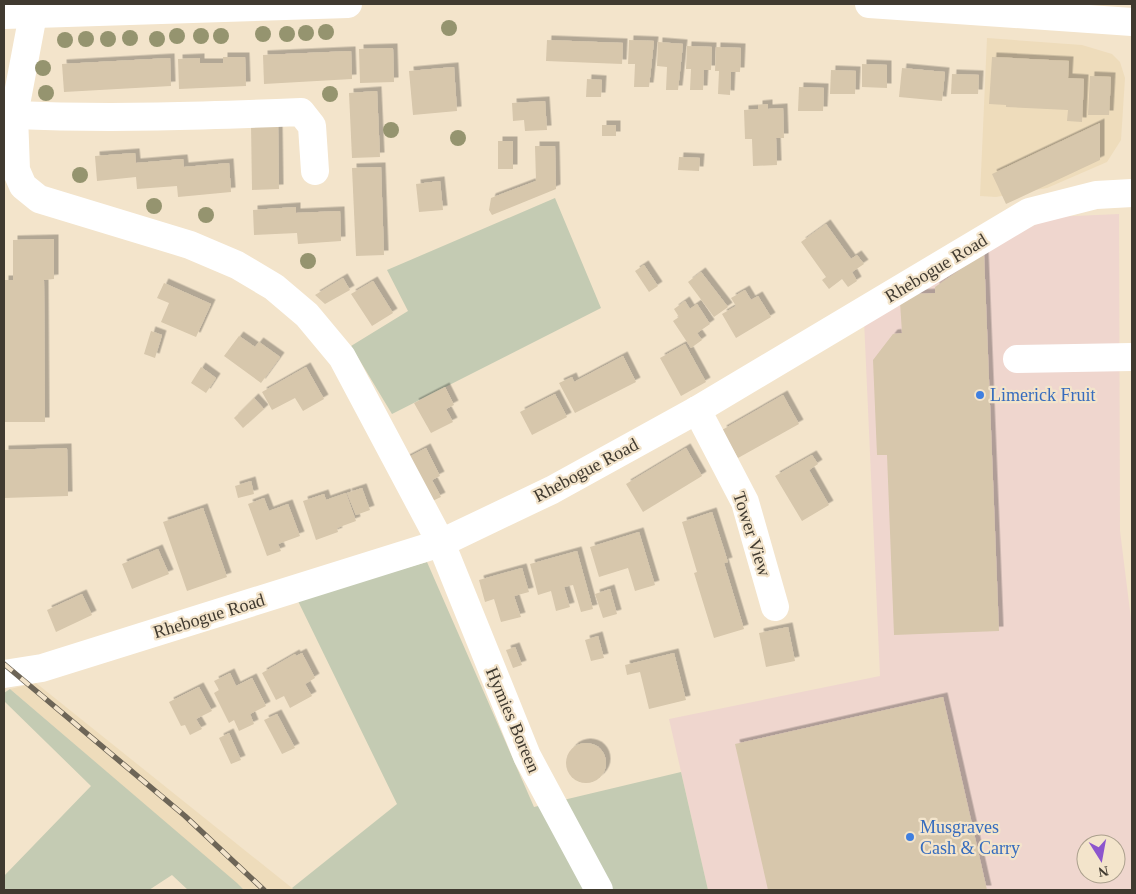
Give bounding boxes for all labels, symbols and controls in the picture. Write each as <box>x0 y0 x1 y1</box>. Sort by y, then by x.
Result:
street label: Rhebogue Road <box>881 230 991 306</box>
place label: Limerick Fruit <box>990 385 1095 405</box>
marker: Limerick Fruit <box>974 389 986 401</box>
street label: Rhebogue Road <box>530 434 642 506</box>
street label: Tower View <box>729 489 775 579</box>
street label: Rhebogue Road <box>151 590 267 642</box>
street label: Hymies Boreen <box>482 664 544 776</box>
place label: Musgraves Cash & Carry <box>920 817 1020 858</box>
marker: Musgraves Cash & Carry <box>904 831 916 843</box>
north arrow <box>1076 834 1126 884</box>
text: N <box>1097 863 1110 880</box>

